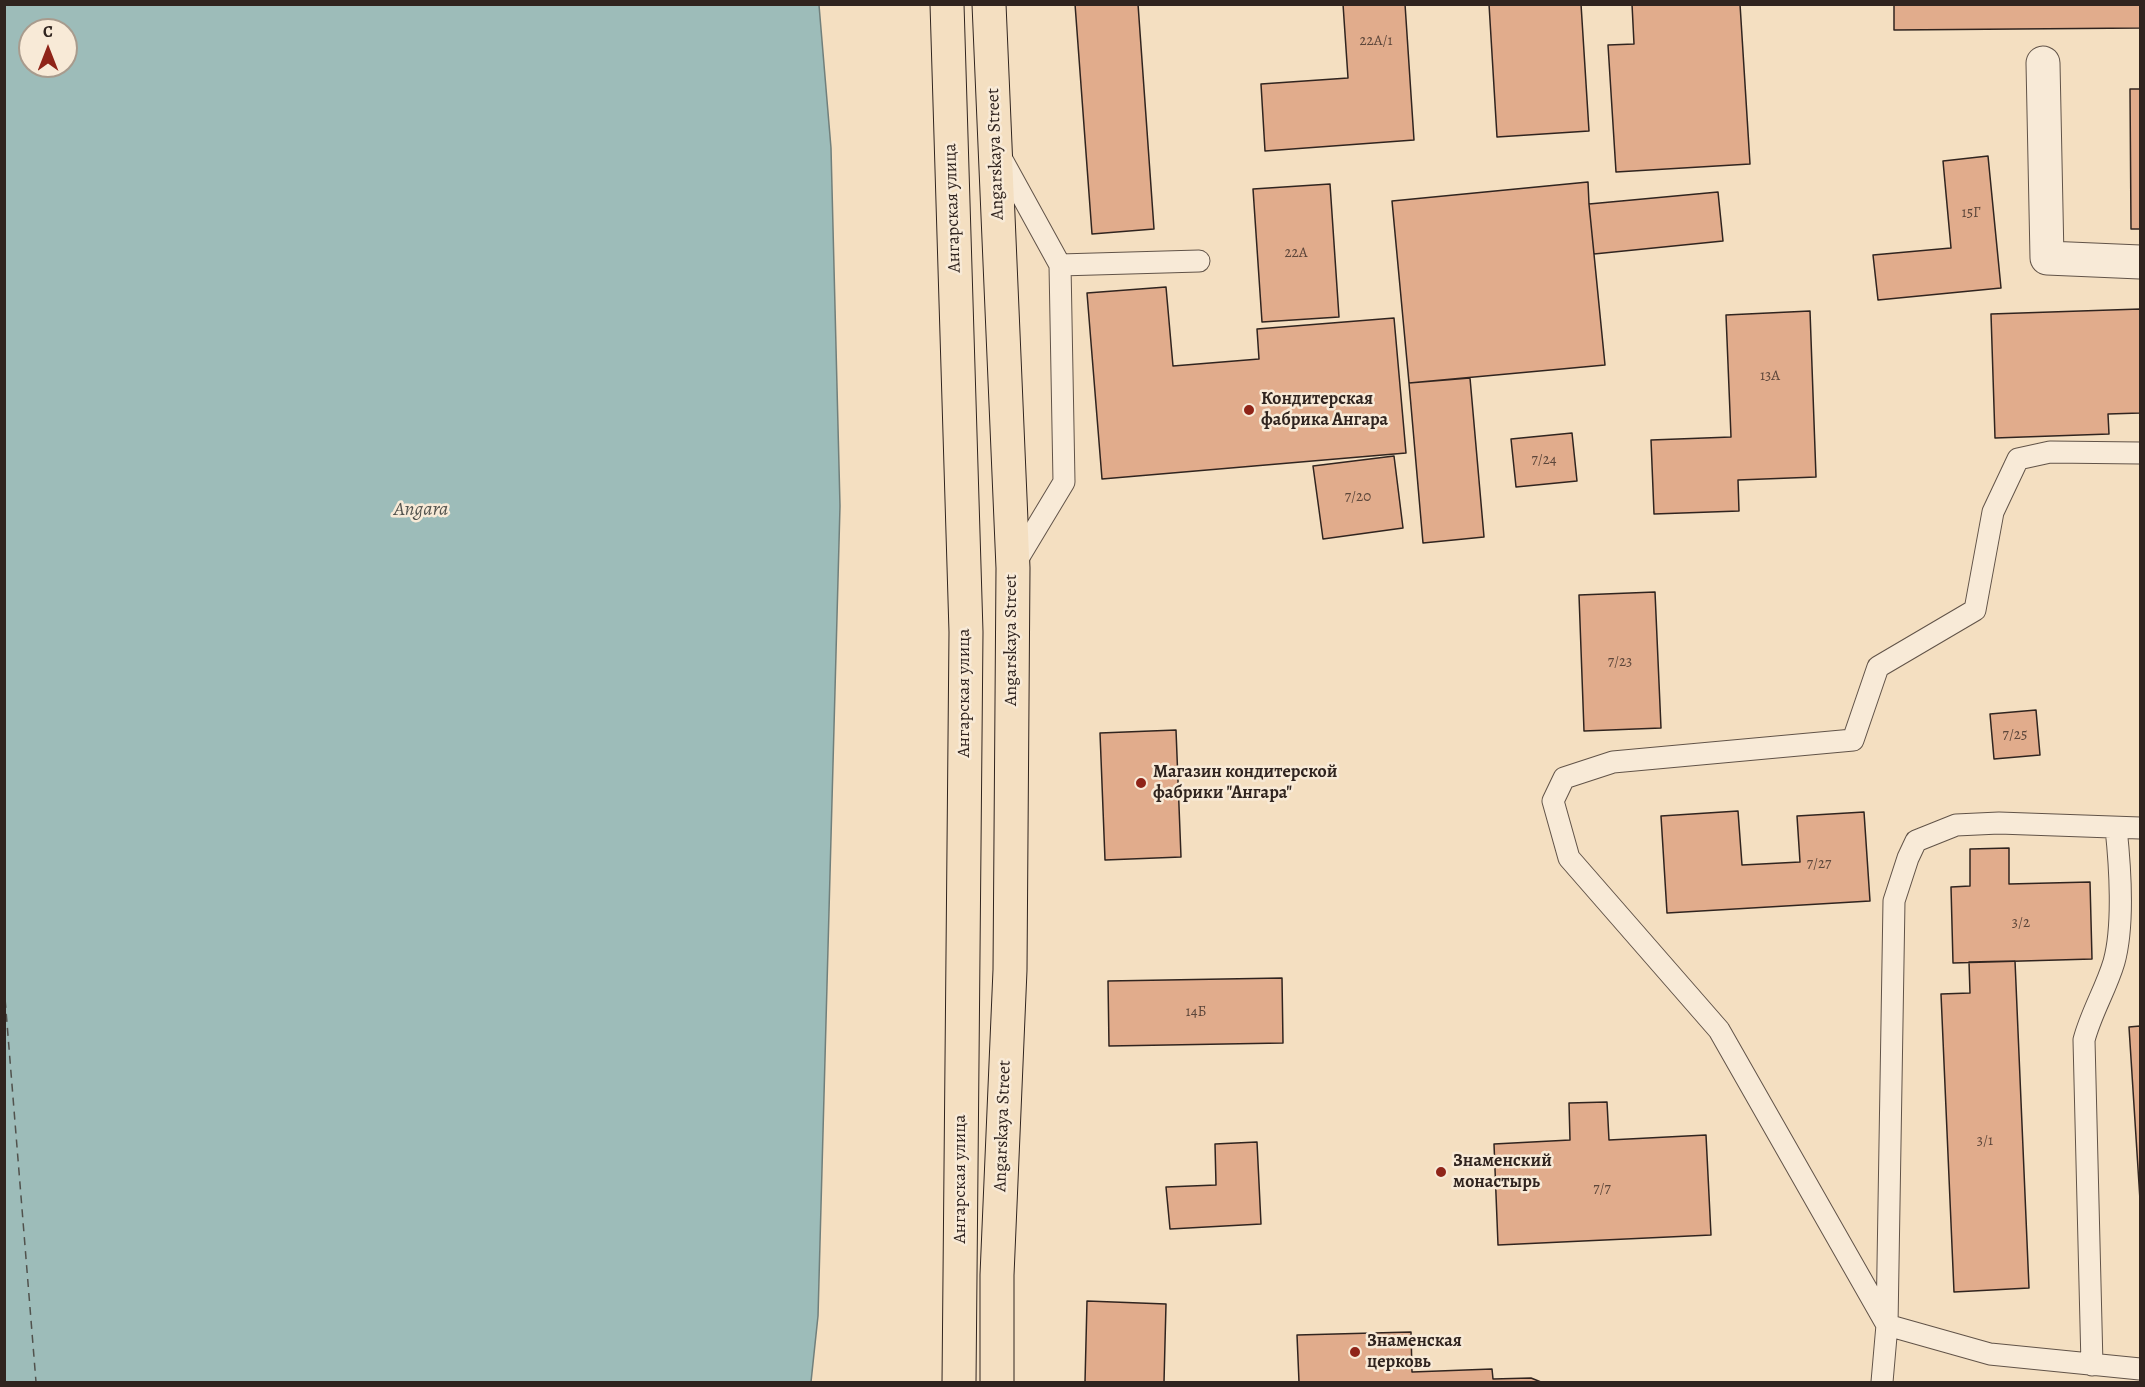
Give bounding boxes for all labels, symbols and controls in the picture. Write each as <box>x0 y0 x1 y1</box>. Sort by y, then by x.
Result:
north arrow <box>18 18 78 78</box>
text: С <box>43 21 53 43</box>
house number: 22А/1 <box>1359 32 1393 50</box>
street label: Angarskaya Street <box>983 88 1009 220</box>
street label: Ангарская улица <box>940 143 966 273</box>
house number: 15Г <box>1962 204 1980 222</box>
house number: 22А <box>1284 244 1308 262</box>
house number: 13А <box>1760 367 1780 385</box>
place label: Кондитерская фабрика Ангара <box>1261 389 1388 432</box>
marker: Кондитерская фабрика Ангара <box>1242 403 1256 417</box>
house number: 7/24 <box>1531 451 1557 469</box>
house number: 7/20 <box>1345 488 1371 506</box>
water label: Angara <box>394 498 448 522</box>
street label: Angarskaya Street <box>1001 574 1023 706</box>
street label: Ангарская улица <box>954 628 976 758</box>
house number: 7/23 <box>1608 653 1632 671</box>
house number: 7/25 <box>2003 726 2027 744</box>
place label: Магазин кондитерской фабрики "Ангара" <box>1153 762 1337 804</box>
marker: Магазин кондитерской фабрики "Ангара" <box>1134 776 1148 790</box>
house number: 7/27 <box>1807 855 1831 873</box>
house number: 3/2 <box>2012 914 2030 932</box>
house number: 14Б <box>1186 1003 1206 1021</box>
street label: Angarskaya Street <box>990 1060 1016 1192</box>
street label: Ангарская улица <box>950 1114 972 1244</box>
house number: 3/1 <box>1977 1132 1993 1150</box>
place label: Знаменский монастырь <box>1453 1151 1552 1194</box>
marker: Знаменский монастырь <box>1434 1165 1448 1179</box>
house number: 7/7 <box>1593 1180 1611 1198</box>
place label: Знаменская церковь <box>1367 1331 1462 1374</box>
marker: Знаменская церковь <box>1348 1345 1362 1359</box>

